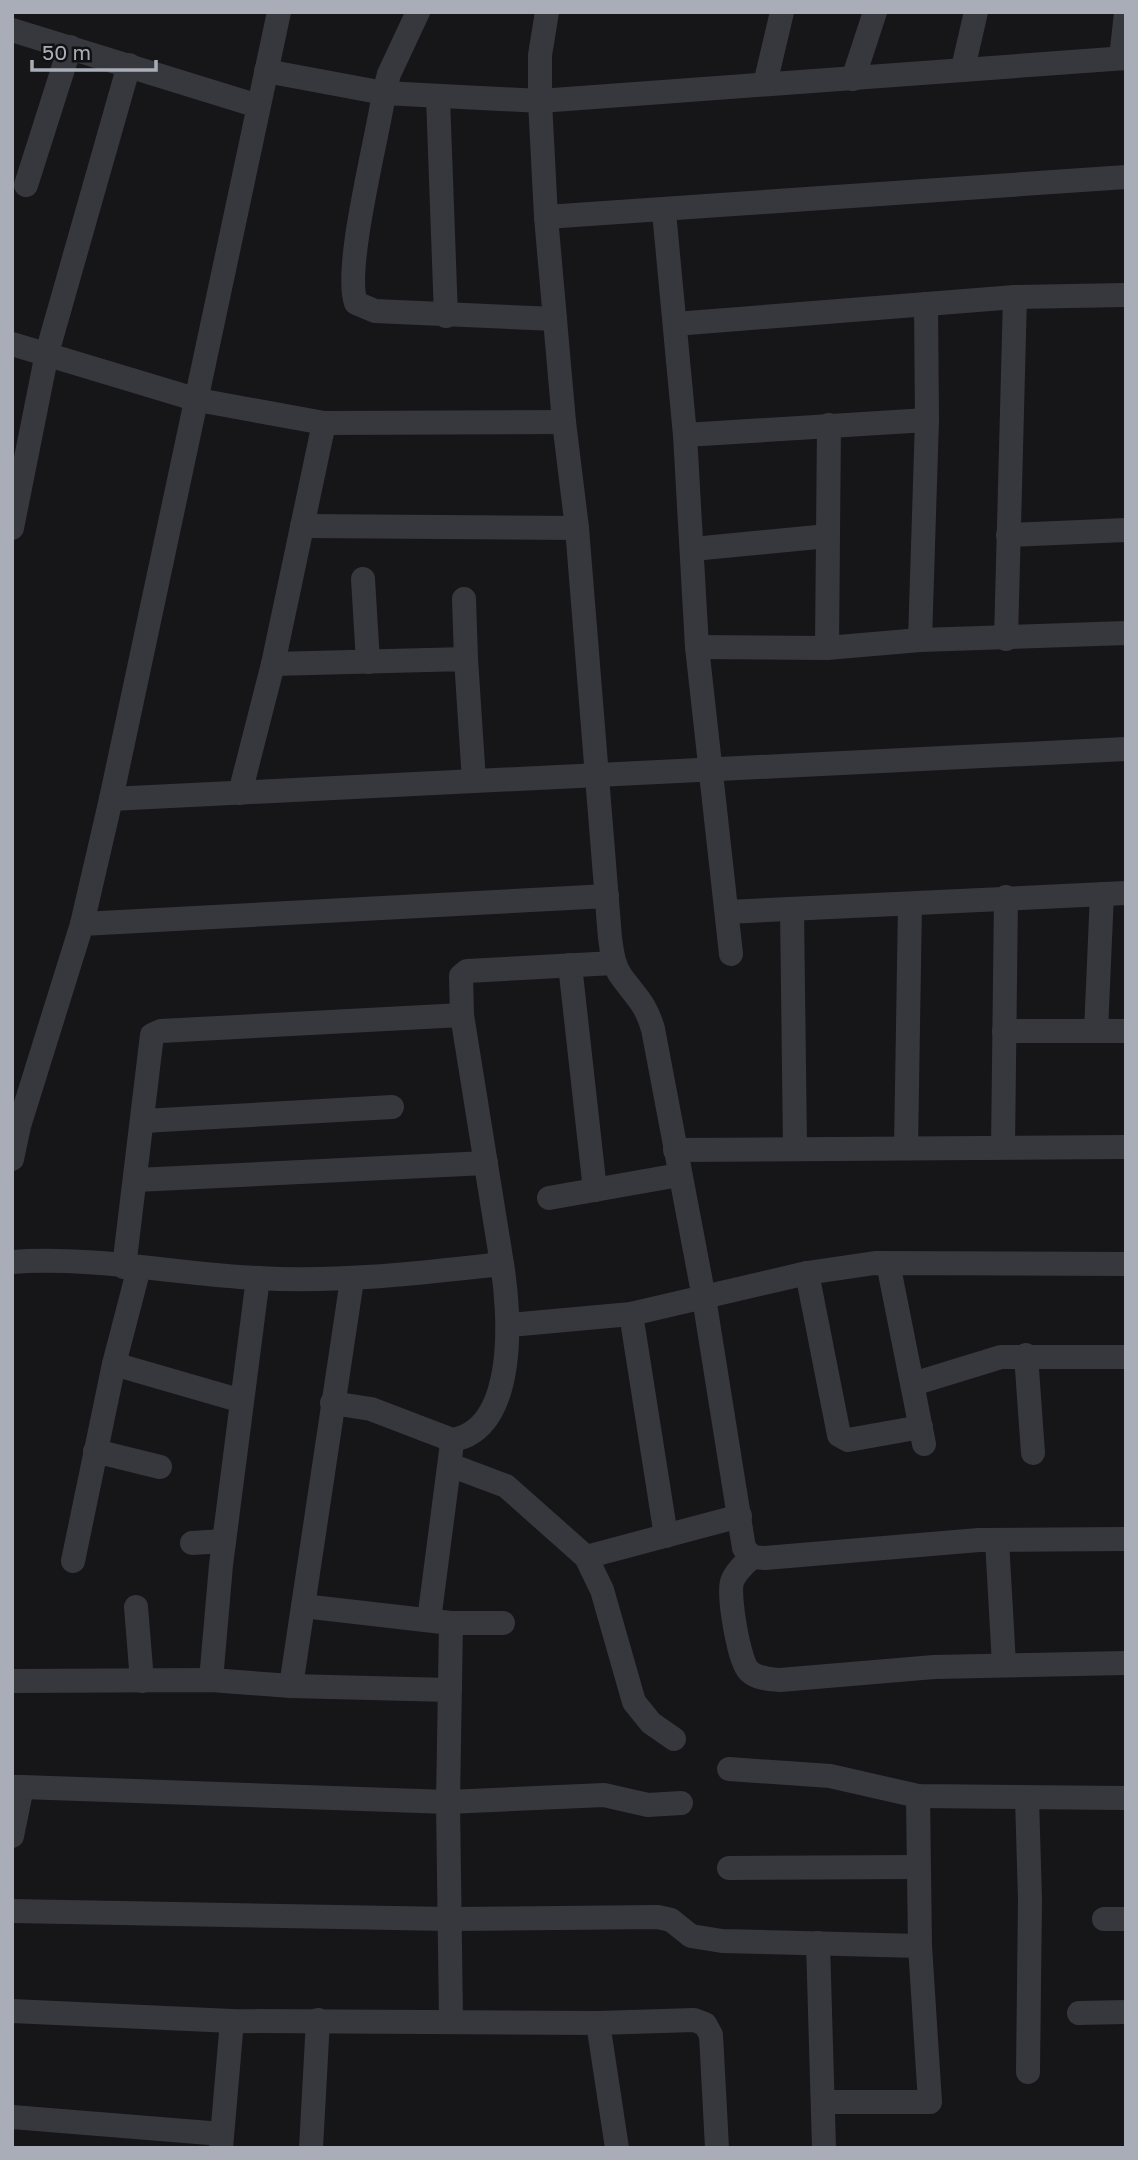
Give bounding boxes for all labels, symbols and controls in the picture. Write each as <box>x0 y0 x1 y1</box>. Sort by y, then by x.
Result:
scale bar <box>32 28 156 72</box>
text: 50 m <box>42 39 91 65</box>

